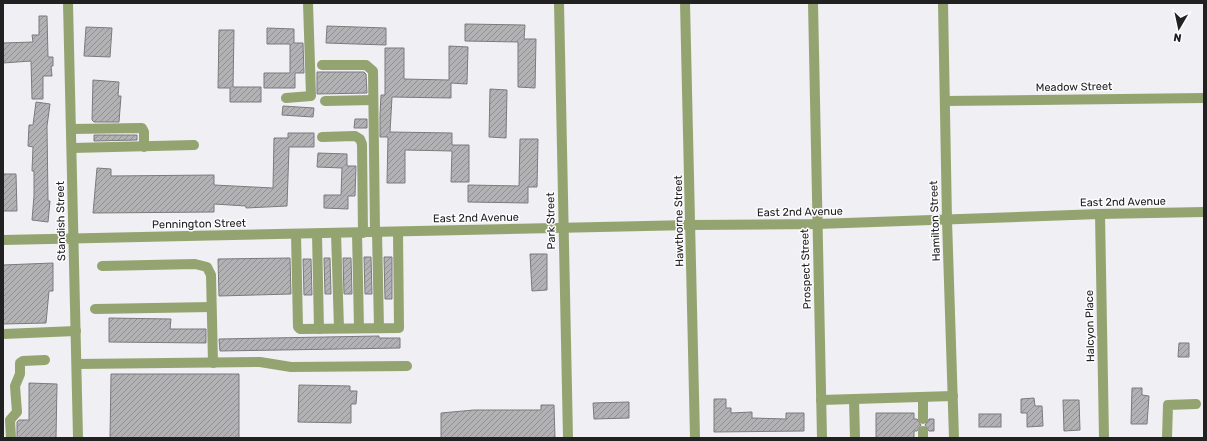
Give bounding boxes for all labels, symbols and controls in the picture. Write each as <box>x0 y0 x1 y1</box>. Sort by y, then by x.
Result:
north arrow <box>1159 8 1199 48</box>
text: N <box>1173 30 1182 44</box>
street label: Meadow Street <box>1036 80 1113 94</box>
street label: Hawthorne Street <box>672 174 686 267</box>
street label: Standish Street <box>54 180 68 261</box>
street label: Hamilton Street <box>927 180 943 262</box>
street label: Park Street <box>544 192 558 250</box>
street label: East 2nd Avenue <box>1080 195 1166 209</box>
street label: East 2nd Avenue <box>757 205 843 219</box>
street label: East 2nd Avenue <box>433 211 519 225</box>
street label: Pennington Street <box>152 217 247 231</box>
street label: Prospect Street <box>798 228 814 310</box>
street label: Halcyon Place <box>1083 290 1097 362</box>

